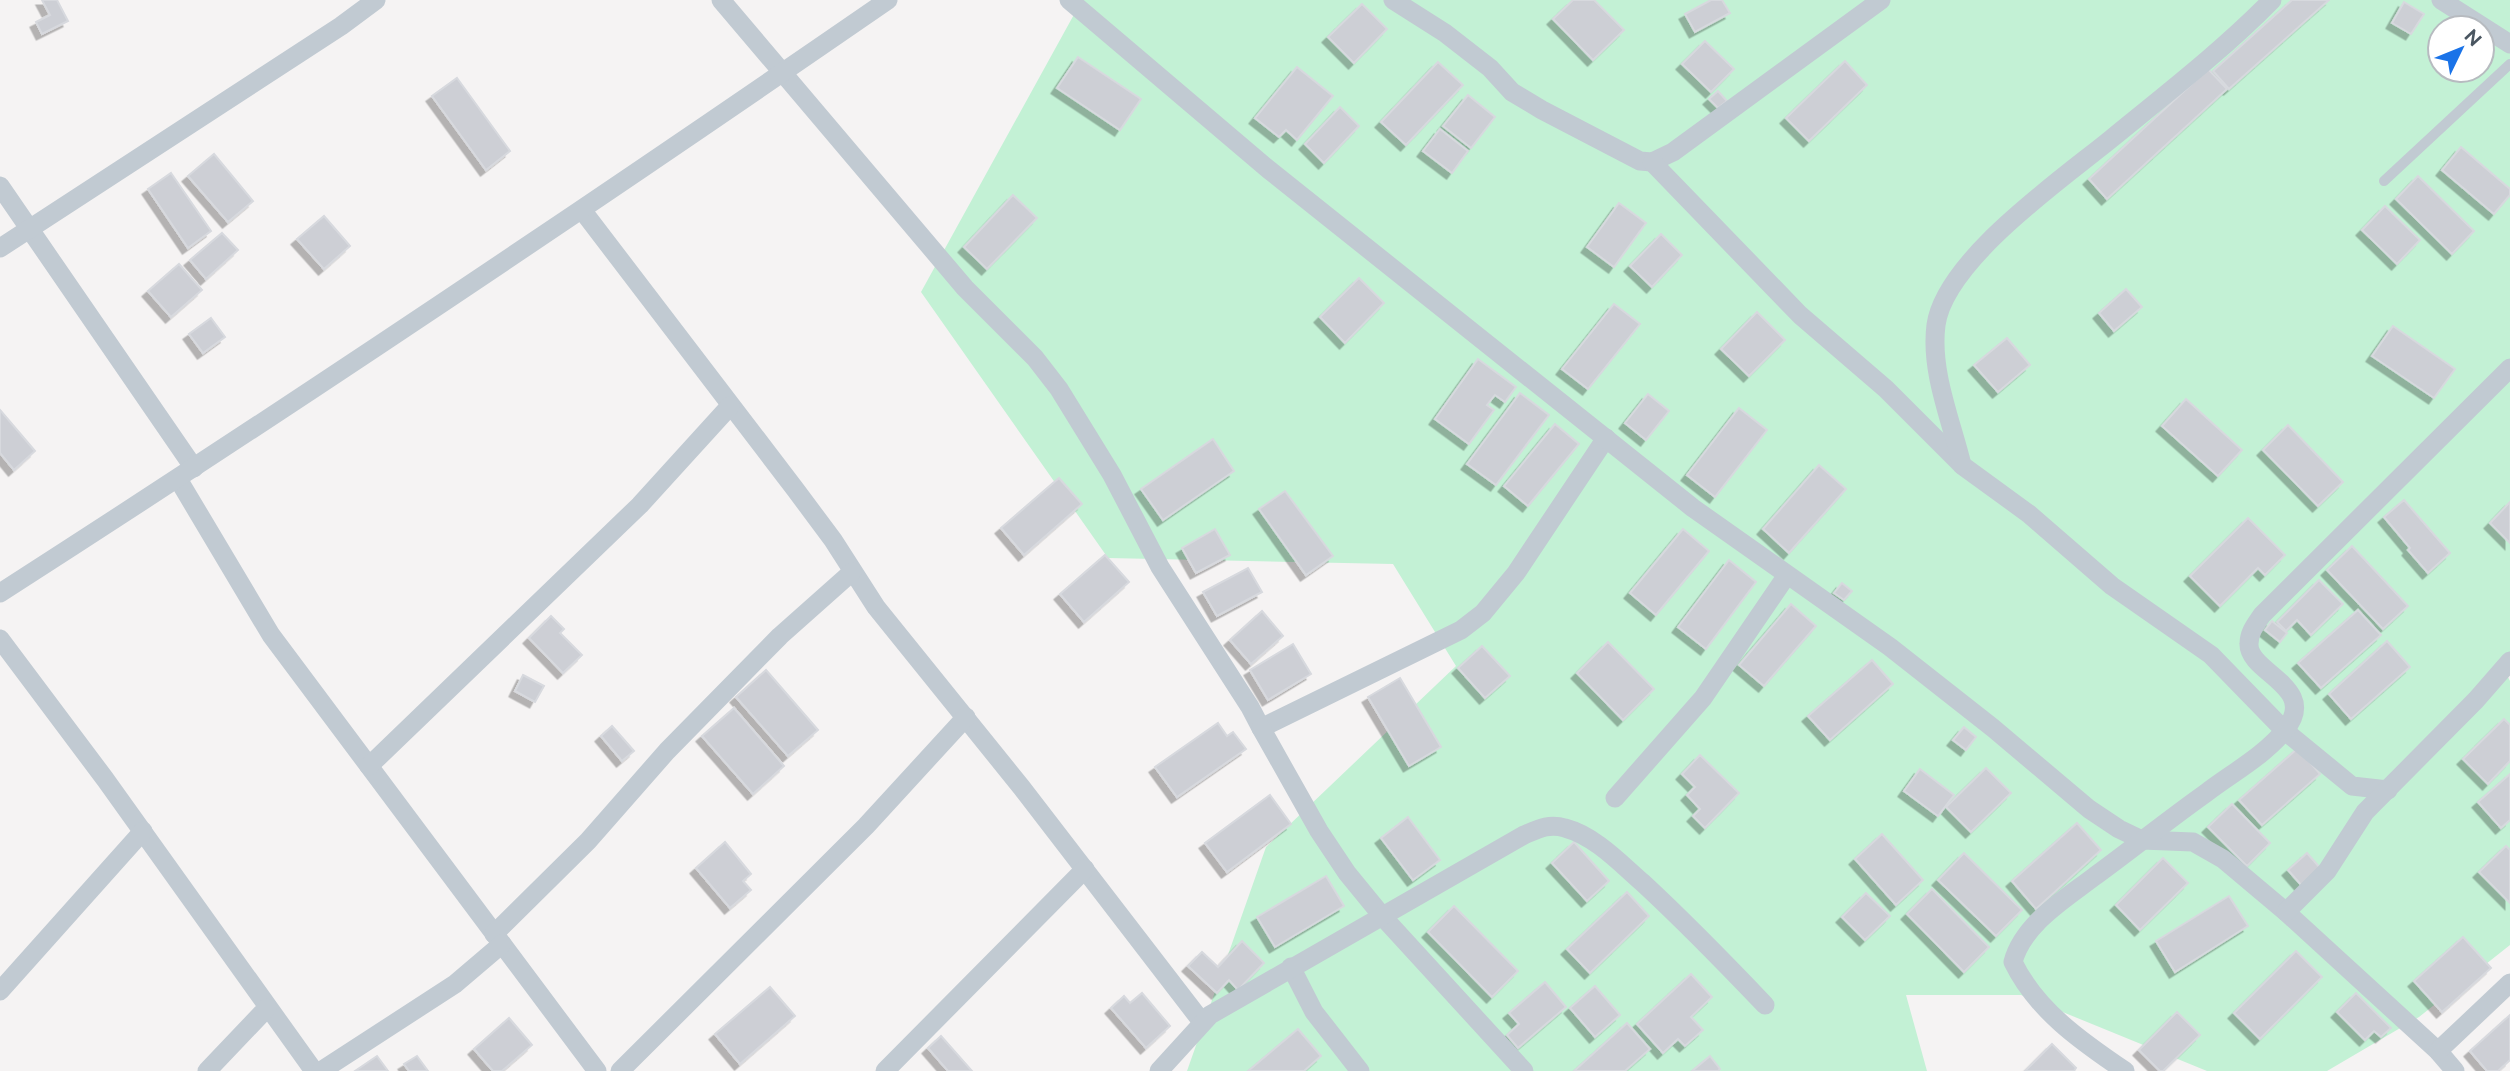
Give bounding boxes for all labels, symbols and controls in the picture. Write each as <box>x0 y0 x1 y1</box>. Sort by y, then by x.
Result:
north arrow <box>2426 14 2496 84</box>
text: N <box>2460 25 2486 50</box>

